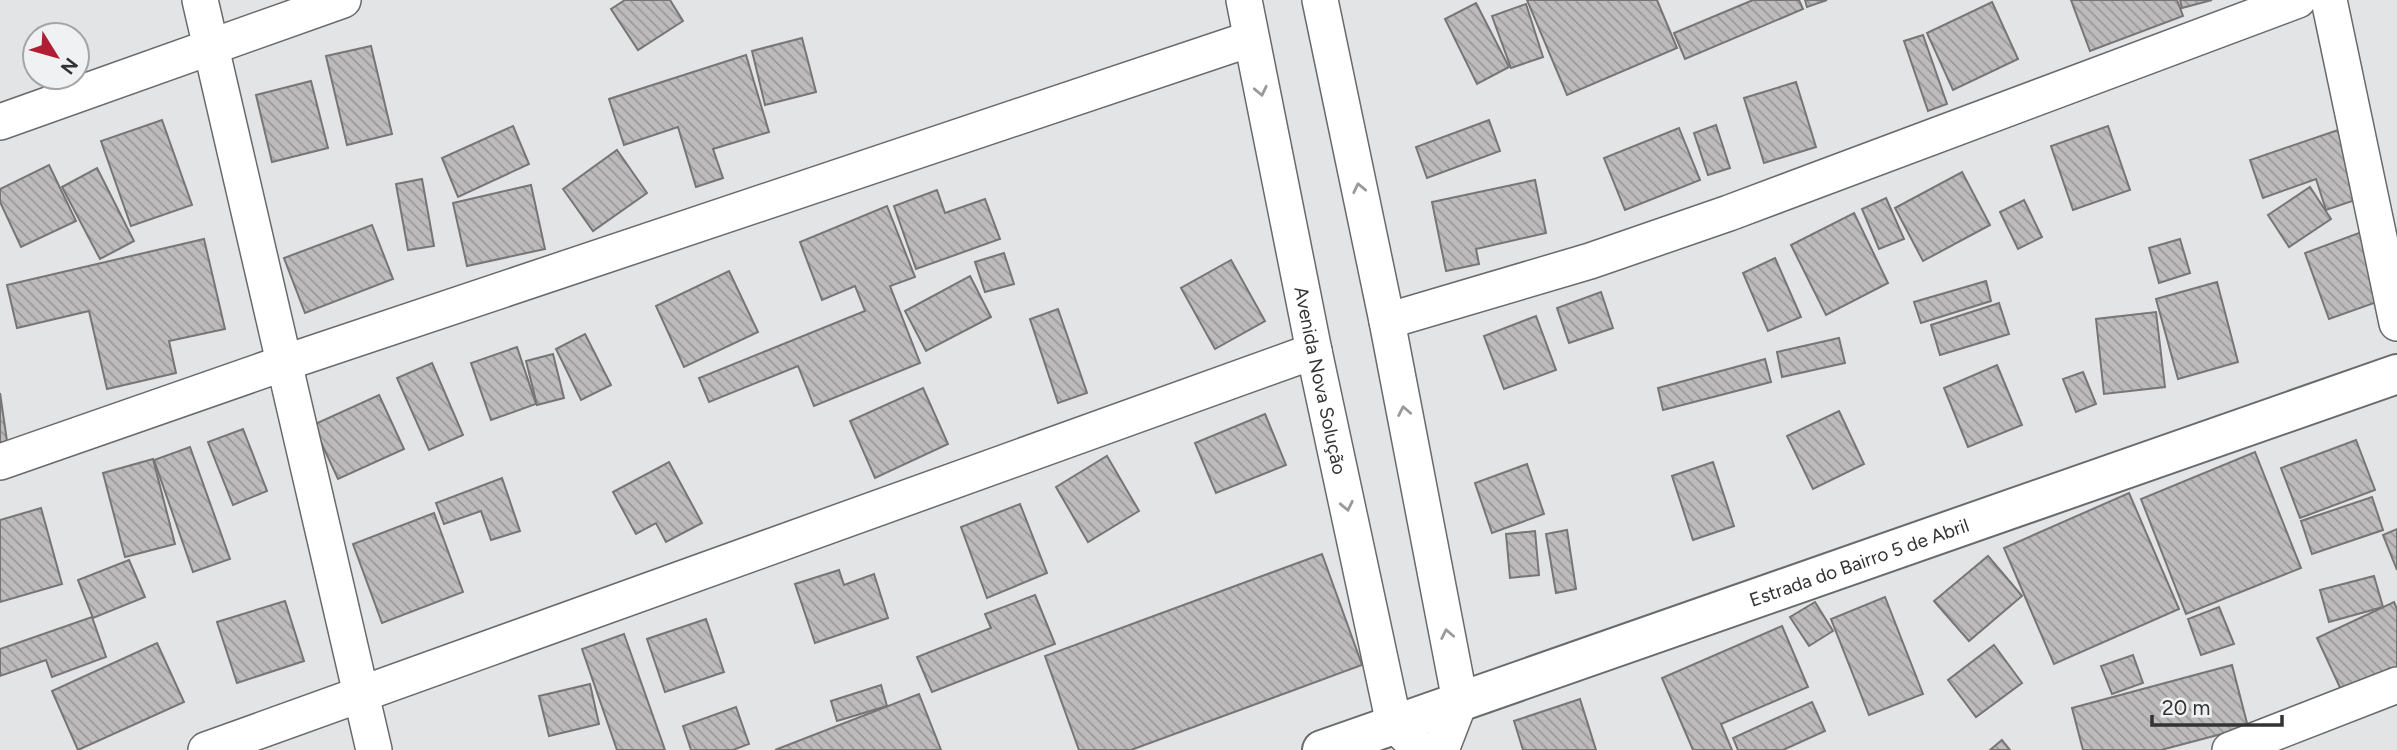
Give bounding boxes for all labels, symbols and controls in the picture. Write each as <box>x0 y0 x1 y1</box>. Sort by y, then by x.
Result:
north arrow <box>21 21 91 91</box>
text: N <box>56 53 83 79</box>
one-way arrow <box>1252 85 1267 97</box>
one-way arrow <box>1353 182 1368 194</box>
street label: Avenida Nova Solução <box>1290 284 1352 476</box>
one-way arrow <box>1398 405 1413 417</box>
one-way arrow <box>1339 500 1354 512</box>
street label: Estrada do Bairro 5 de Abril <box>1746 513 1972 611</box>
one-way arrow <box>1440 628 1455 640</box>
scale bar <box>2152 684 2282 728</box>
text: 20 m <box>2162 695 2210 720</box>

